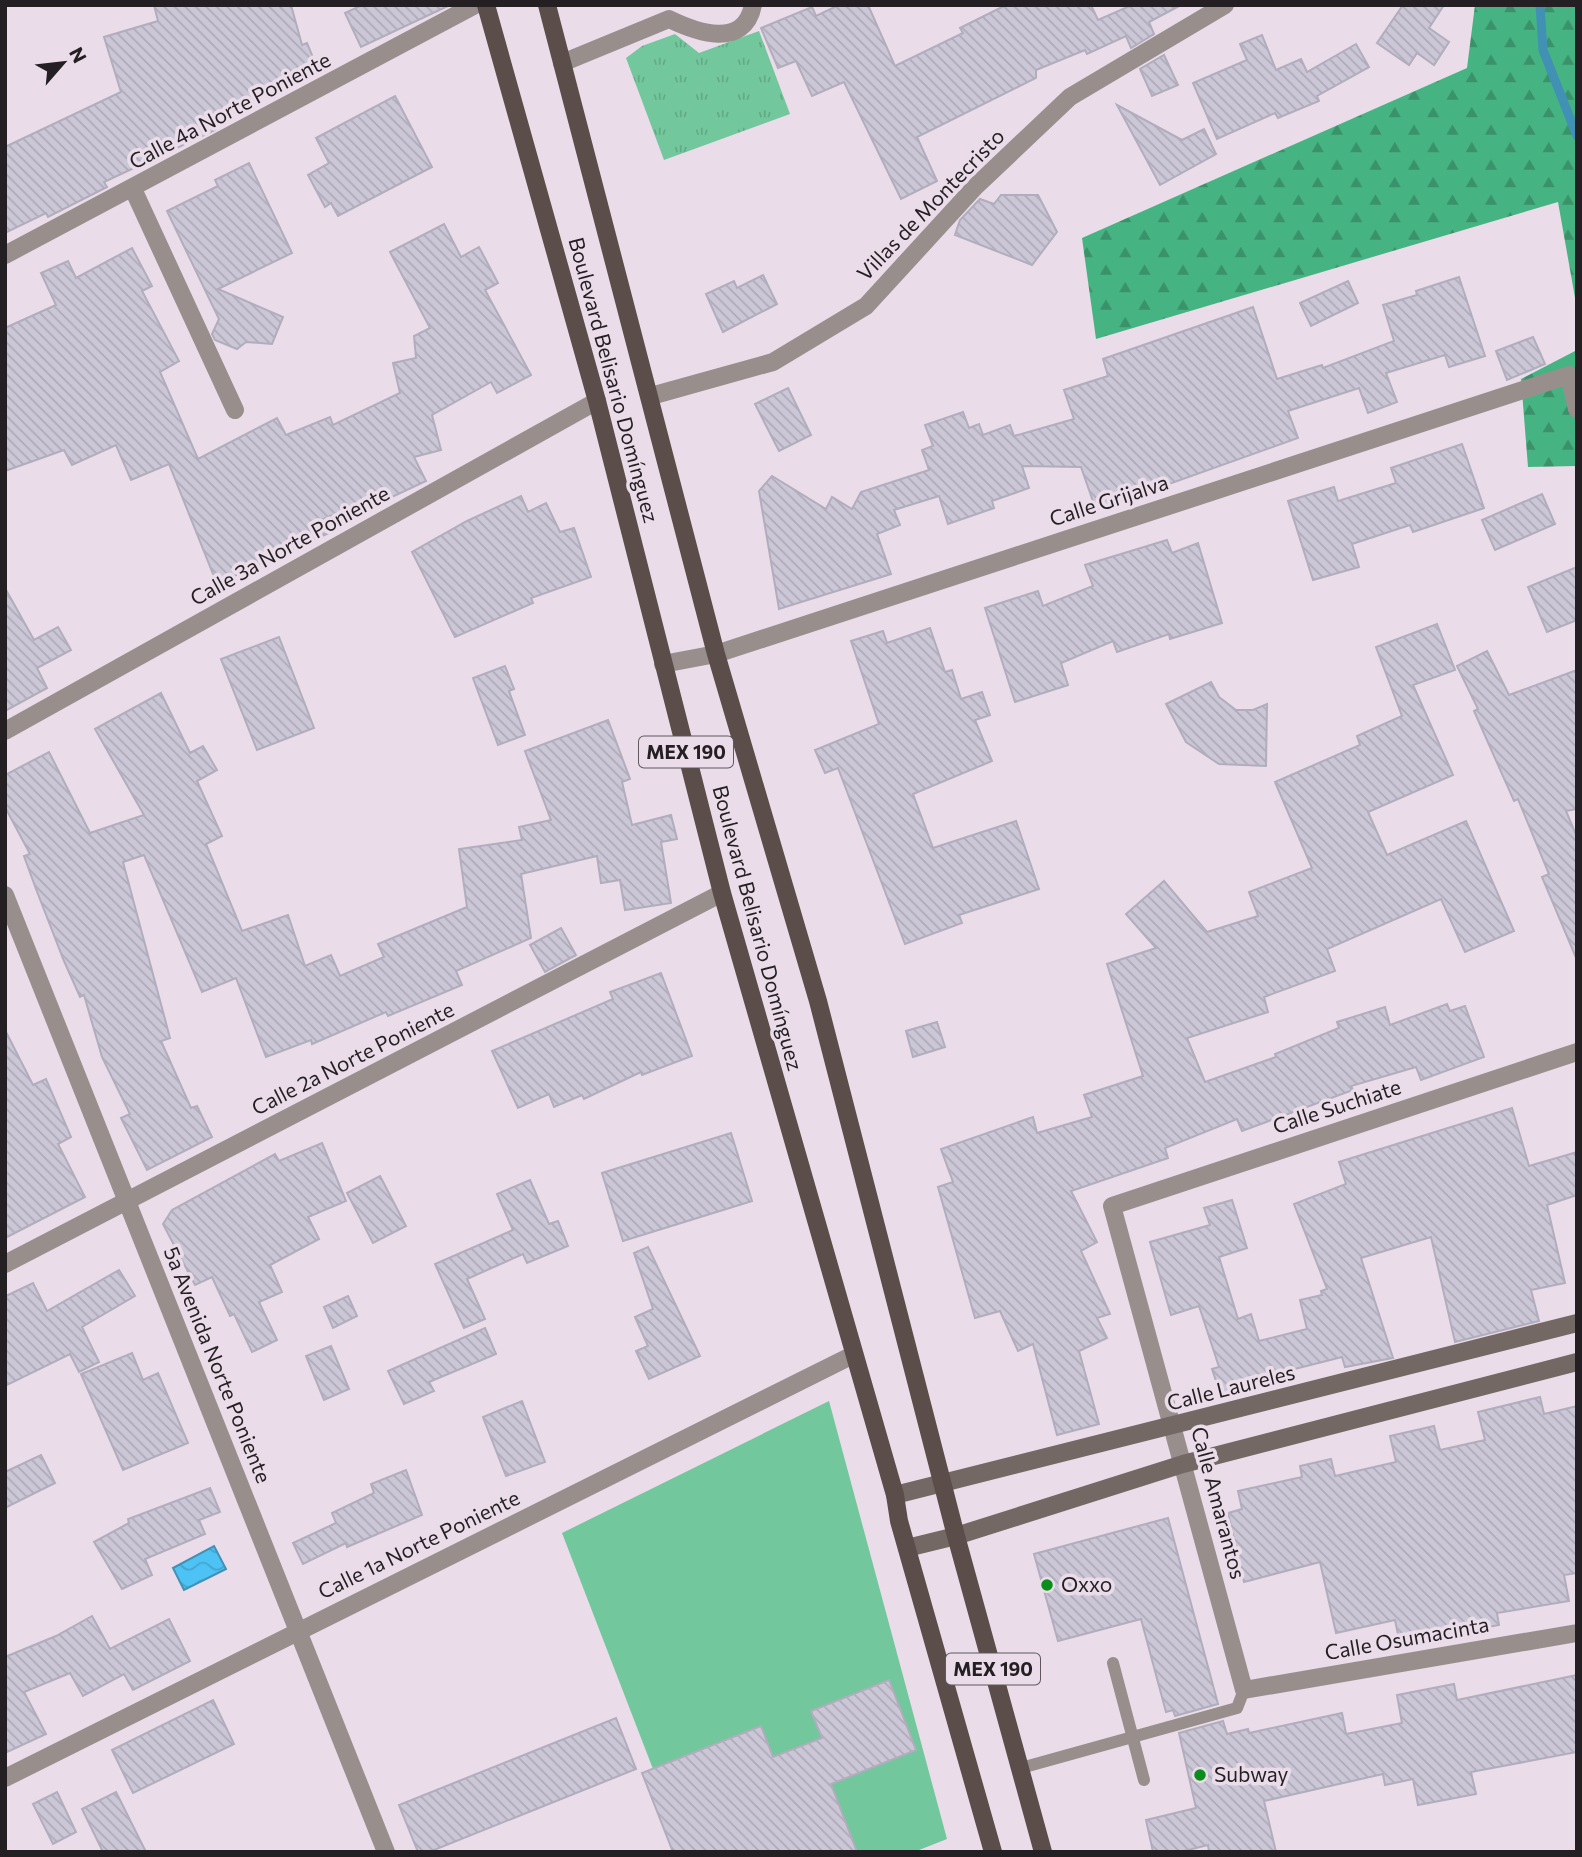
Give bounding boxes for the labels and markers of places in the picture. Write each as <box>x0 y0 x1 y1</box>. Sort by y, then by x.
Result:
place label: Oxxo <box>1061 1571 1112 1596</box>
marker: Oxxo <box>1039 1577 1055 1593</box>
place label: Subway <box>1214 1761 1289 1786</box>
marker: Subway <box>1192 1767 1208 1783</box>

